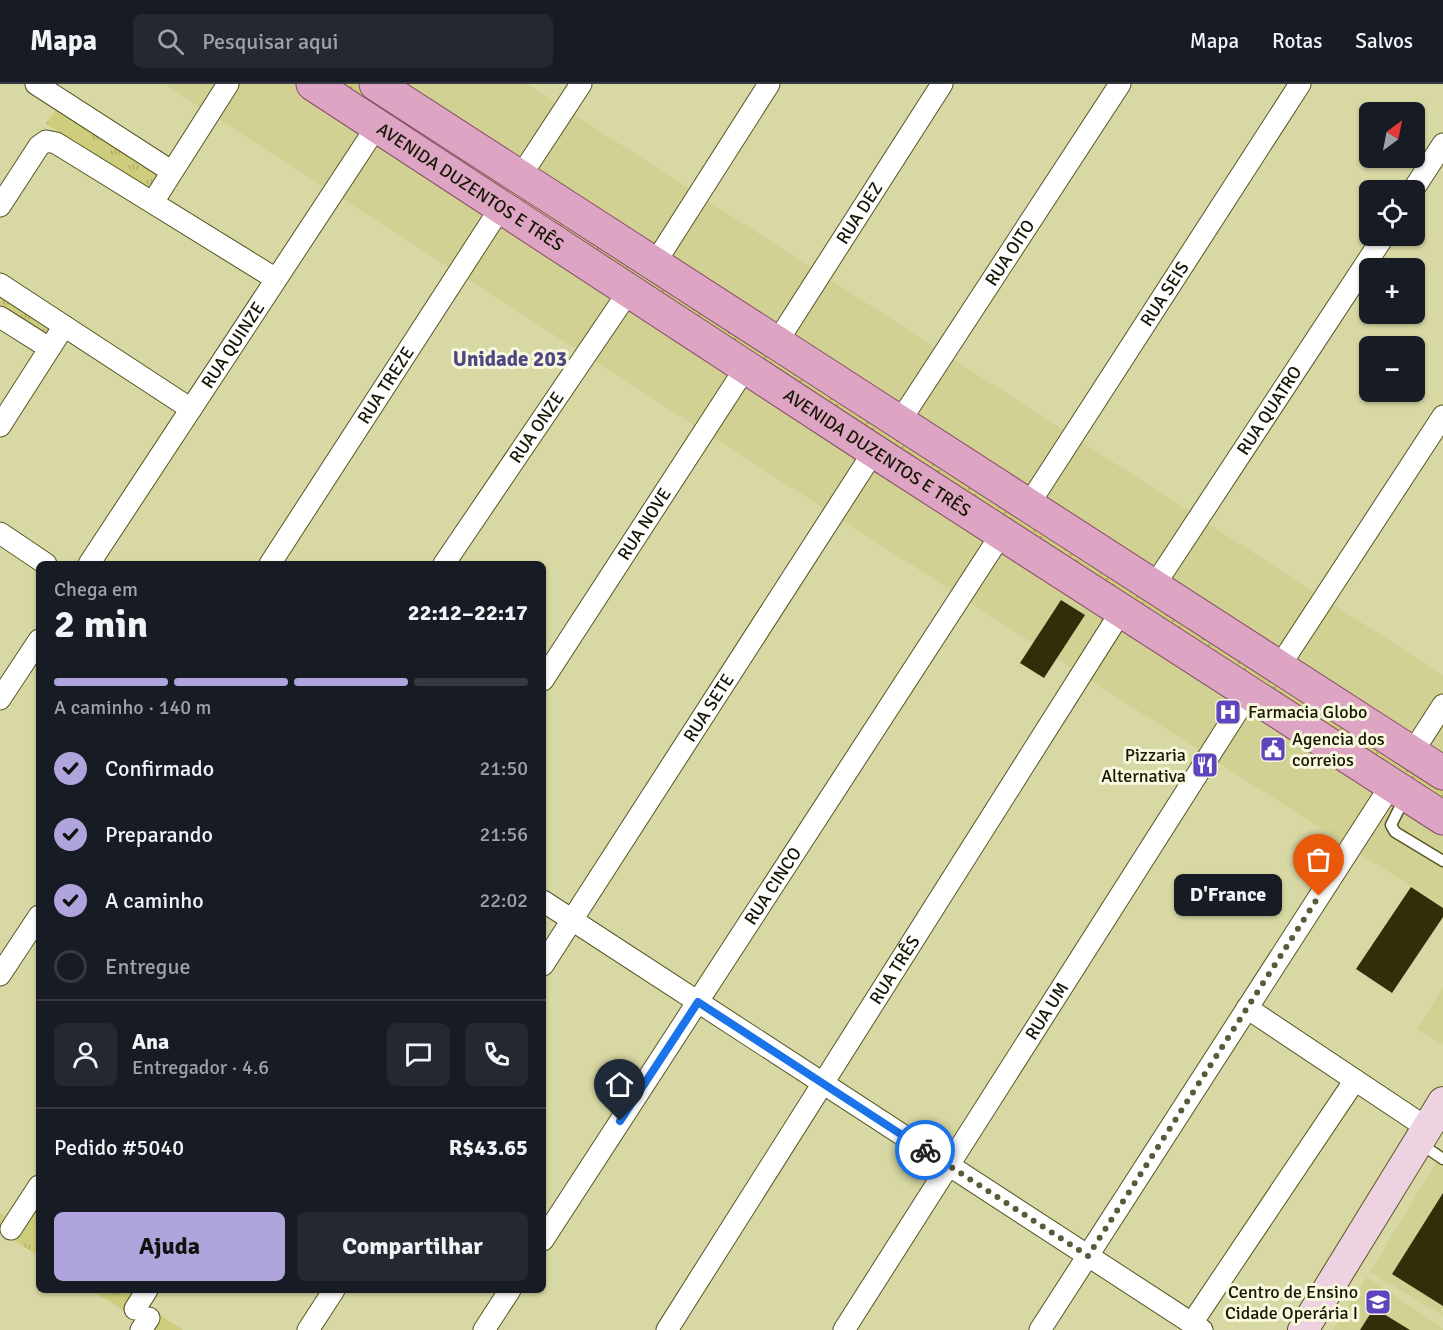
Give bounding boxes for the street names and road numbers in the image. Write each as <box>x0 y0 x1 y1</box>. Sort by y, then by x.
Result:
street label: AVENIDA DUZENTOS E TRÊS <box>373 118 568 256</box>
street label: RUA DEZ <box>832 178 887 248</box>
street label: RUA OITO <box>980 215 1039 290</box>
street label: RUA SEIS <box>1136 257 1194 330</box>
street label: RUA QUINZE <box>197 298 269 392</box>
street label: RUA TREZE <box>353 342 419 428</box>
street label: RUA QUATRO <box>1232 362 1307 459</box>
street label: AVENIDA DUZENTOS E TRÊS <box>779 384 975 522</box>
street label: RUA ONZE <box>505 387 569 467</box>
street label: RUA NOVE <box>613 484 676 564</box>
street label: RUA SETE <box>679 670 739 746</box>
street label: RUA CINCO <box>740 843 806 929</box>
street label: RUA TRÊS <box>865 931 924 1008</box>
street label: RUA UM <box>1020 978 1073 1044</box>

